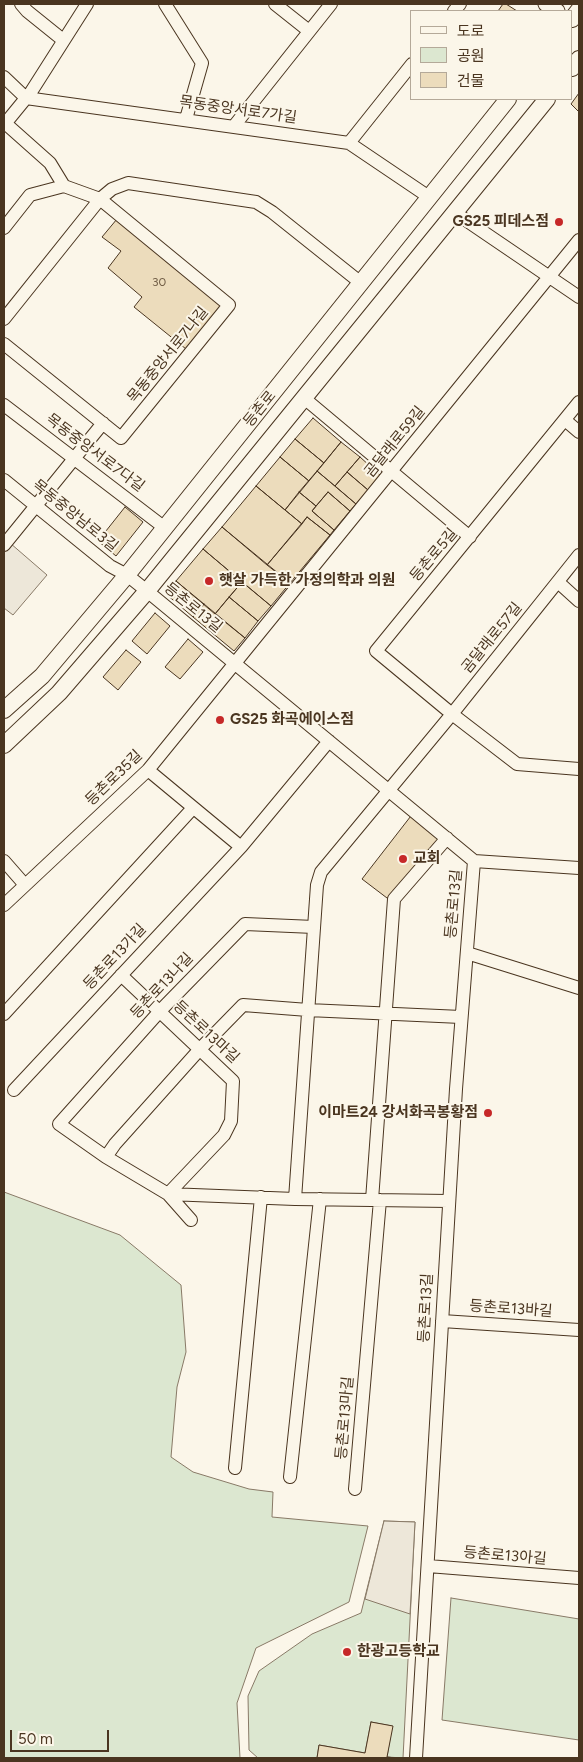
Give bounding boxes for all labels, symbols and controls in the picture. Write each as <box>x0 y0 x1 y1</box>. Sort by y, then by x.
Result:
legend <box>410 10 573 100</box>
text: 도로 <box>457 22 485 40</box>
text: 공원 <box>457 47 485 65</box>
text: 건물 <box>457 72 485 90</box>
street label: 목동중앙서로7가길 <box>178 93 298 127</box>
place label: GS25 피데스점 <box>453 213 549 231</box>
marker: GS25 피데스점 <box>553 216 565 228</box>
house number: 30 <box>152 275 166 289</box>
street label: 목동중앙서로7나길 <box>124 303 212 407</box>
street label: 등촌로 <box>240 387 280 431</box>
street label: 곰달래로59길 <box>361 403 429 481</box>
street label: 목동중앙서로7다길 <box>42 410 148 496</box>
street label: 목동중앙남로3길 <box>29 476 121 556</box>
street label: 등촌로5길 <box>407 525 461 585</box>
place label: 햇살 가득한 가정의학과 의원 <box>219 572 395 590</box>
marker: 햇살 가득한 가정의학과 의원 <box>203 575 215 587</box>
street label: 등촌로13길 <box>160 579 226 637</box>
street label: 곰달래로57길 <box>458 599 526 677</box>
place label: GS25 화곡에이스점 <box>230 711 354 729</box>
marker: GS25 화곡에이스점 <box>214 714 226 726</box>
street label: 등촌로35길 <box>82 747 146 809</box>
place label: 교회 <box>413 850 441 868</box>
marker: 교회 <box>397 853 409 865</box>
street label: 등촌로13길 <box>442 869 466 939</box>
street label: 등촌로13가길 <box>80 920 150 994</box>
street label: 등촌로13나길 <box>127 949 197 1023</box>
street label: 등촌로13마길 <box>169 997 243 1067</box>
place label: 이마트24 강서화곡봉황점 <box>318 1104 478 1122</box>
marker: 이마트24 강서화곡봉황점 <box>482 1107 494 1119</box>
street label: 등촌로13길 <box>415 1273 437 1343</box>
street label: 등촌로13바길 <box>469 1297 553 1321</box>
street label: 등촌로13마길 <box>332 1376 358 1460</box>
street label: 등촌로13아길 <box>463 1543 547 1569</box>
place label: 한광고등학교 <box>357 1643 440 1661</box>
marker: 한광고등학교 <box>341 1646 353 1658</box>
scale bar <box>12 1720 111 1752</box>
text: 50 m <box>18 1730 53 1748</box>

